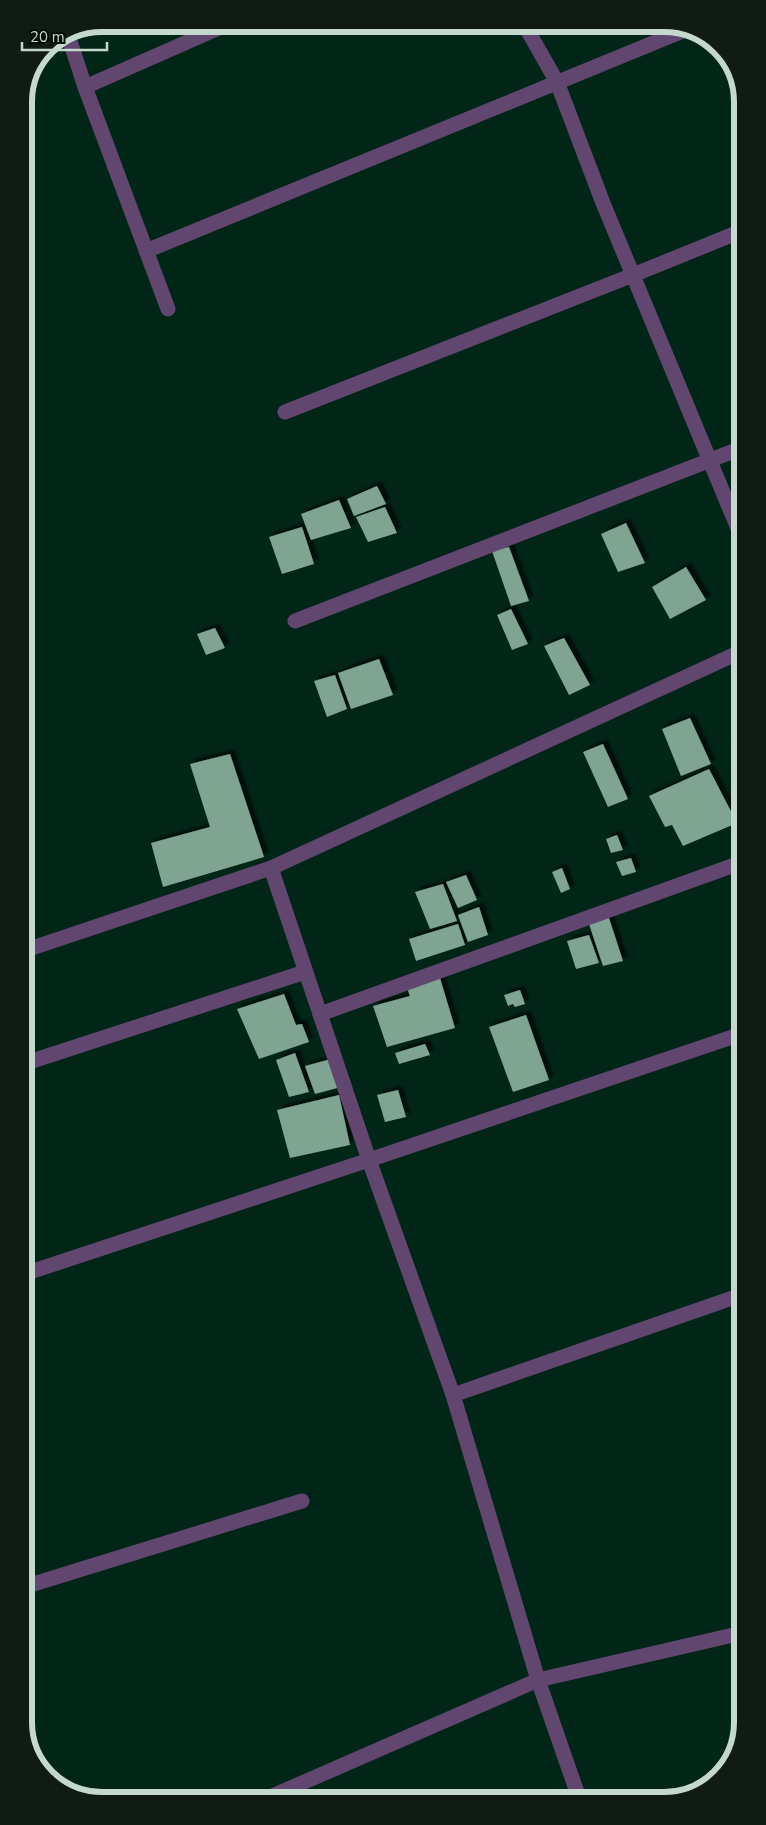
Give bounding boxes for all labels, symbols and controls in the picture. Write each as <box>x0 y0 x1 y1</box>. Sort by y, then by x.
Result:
scale bar <box>22 20 108 52</box>
text: 20 m <box>30 27 65 47</box>

